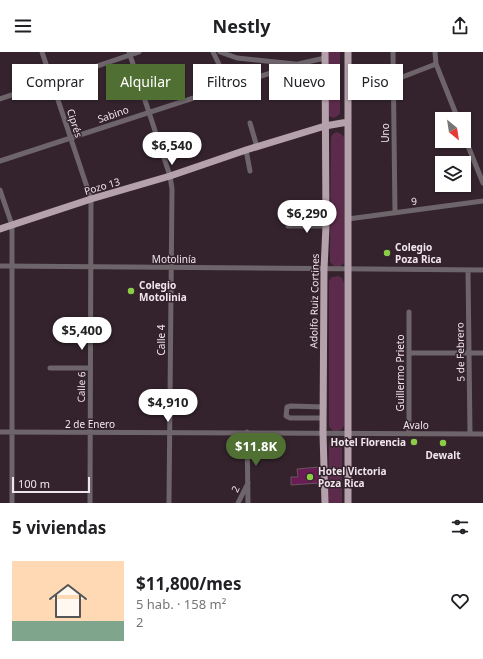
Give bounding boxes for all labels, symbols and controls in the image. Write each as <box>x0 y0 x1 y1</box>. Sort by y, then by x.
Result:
text: Nestly <box>213 14 270 38</box>
icon: menu <box>12 15 34 37</box>
icon: share <box>449 15 471 37</box>
chip: Comprar <box>12 64 98 100</box>
chip: Alquilar <box>106 64 185 100</box>
chip: Filtros <box>193 64 261 100</box>
chip: Nuevo <box>269 64 340 100</box>
chip: Piso <box>348 64 403 100</box>
street label: Sabino <box>96 102 130 126</box>
street label: Ciprés <box>64 107 86 139</box>
north arrow <box>435 112 471 148</box>
map controls <box>435 112 471 192</box>
street label: Uno <box>378 123 392 143</box>
pin: $6,540 <box>139 132 205 166</box>
text: $6,540 <box>152 136 192 154</box>
button: layers <box>435 156 471 192</box>
street label: Pozo 13 <box>82 174 122 198</box>
street label: 9 <box>410 194 418 208</box>
pin: $6,290 <box>274 200 340 234</box>
text: $6,290 <box>287 204 327 222</box>
place label: Colegio Poza Rica <box>395 240 442 266</box>
marker: Colegio Poza Rica <box>382 248 392 258</box>
street label: Motolinía <box>152 252 196 266</box>
street label: Adolfo Ruiz Cortines <box>306 253 322 349</box>
place label: Colegio Motolinia <box>139 278 187 304</box>
marker: Colegio Motolinia <box>126 286 136 296</box>
pin: $5,400 <box>49 317 115 351</box>
text: $5,400 <box>62 321 102 339</box>
street label: 5 de Febrero <box>452 322 468 382</box>
street label: Calle 4 <box>154 324 168 356</box>
street label: Guillermo Prieto <box>393 334 407 412</box>
street label: Calle 6 <box>74 371 88 403</box>
pin: $4,910 <box>135 389 201 423</box>
text: $4,910 <box>148 393 188 411</box>
street label: 2 de Enero <box>65 417 115 431</box>
street label: Avalo <box>403 418 429 432</box>
pin: $11.8K <box>223 433 289 467</box>
place label: Hotel Florencia <box>331 435 406 449</box>
text: $11.8K <box>235 437 277 455</box>
marker: Hotel Florencia <box>409 437 419 447</box>
marker: Dewalt <box>438 438 448 448</box>
place label: Dewalt <box>426 448 461 462</box>
place label: Hotel Victoria Poza Rica <box>318 464 386 490</box>
marker: Hotel Victoria Poza Rica <box>305 472 315 482</box>
scale bar <box>12 475 90 494</box>
text: 100 m <box>18 476 50 491</box>
street label: 2 <box>227 483 243 495</box>
text: 5 viviendas <box>12 516 106 539</box>
icon: filters <box>449 516 471 538</box>
text: $11,800/mes <box>136 572 242 595</box>
icon: home <box>44 577 92 625</box>
icon: heart <box>449 590 471 612</box>
text: 5 hab. · 158 m² <box>136 595 226 613</box>
text: 2 <box>136 613 143 631</box>

